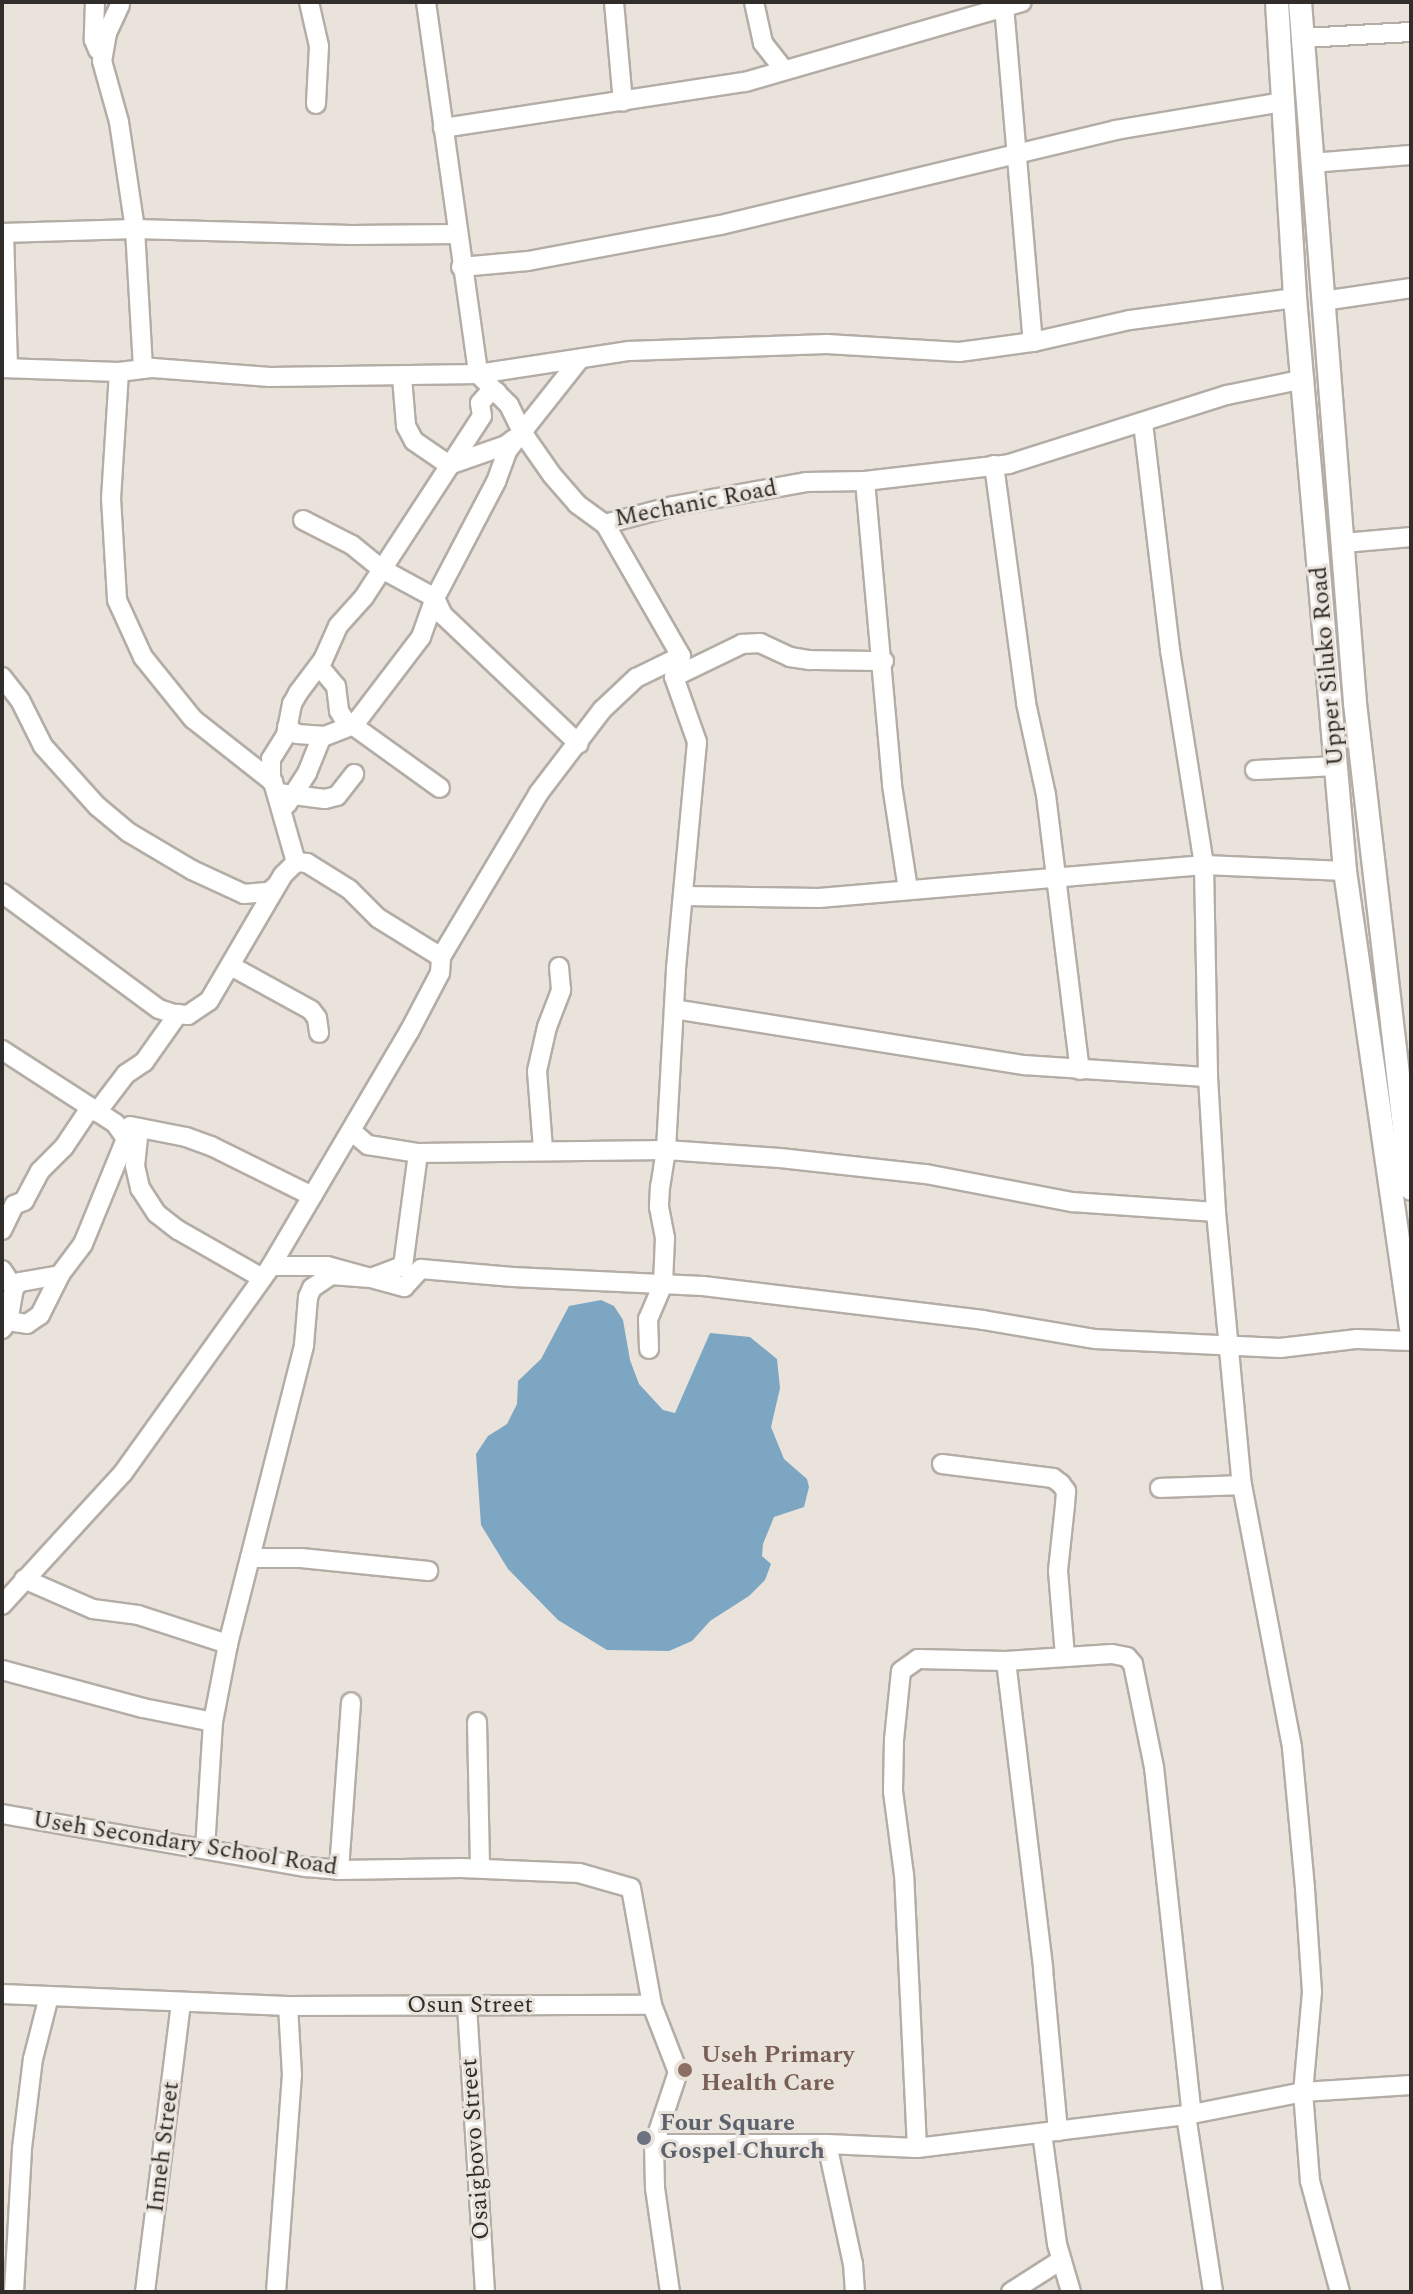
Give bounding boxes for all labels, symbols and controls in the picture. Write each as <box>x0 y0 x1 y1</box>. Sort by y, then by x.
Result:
street label: Mechanic Road <box>612 474 780 534</box>
street label: Upper Siluko Road <box>1305 565 1351 767</box>
street label: Useh Secondary School Road <box>31 1806 339 1882</box>
street label: Osun Street <box>407 1992 533 2020</box>
place label: Useh Primary Health Care <box>701 2042 854 2098</box>
street label: Osaigbovo Street <box>455 2057 497 2241</box>
marker: Useh Primary Health Care <box>676 2061 694 2079</box>
street label: Inneh Street <box>142 2080 186 2214</box>
place label: Four Square Gospel Church <box>660 2110 825 2166</box>
marker: Four Square Gospel Church <box>635 2129 653 2147</box>

